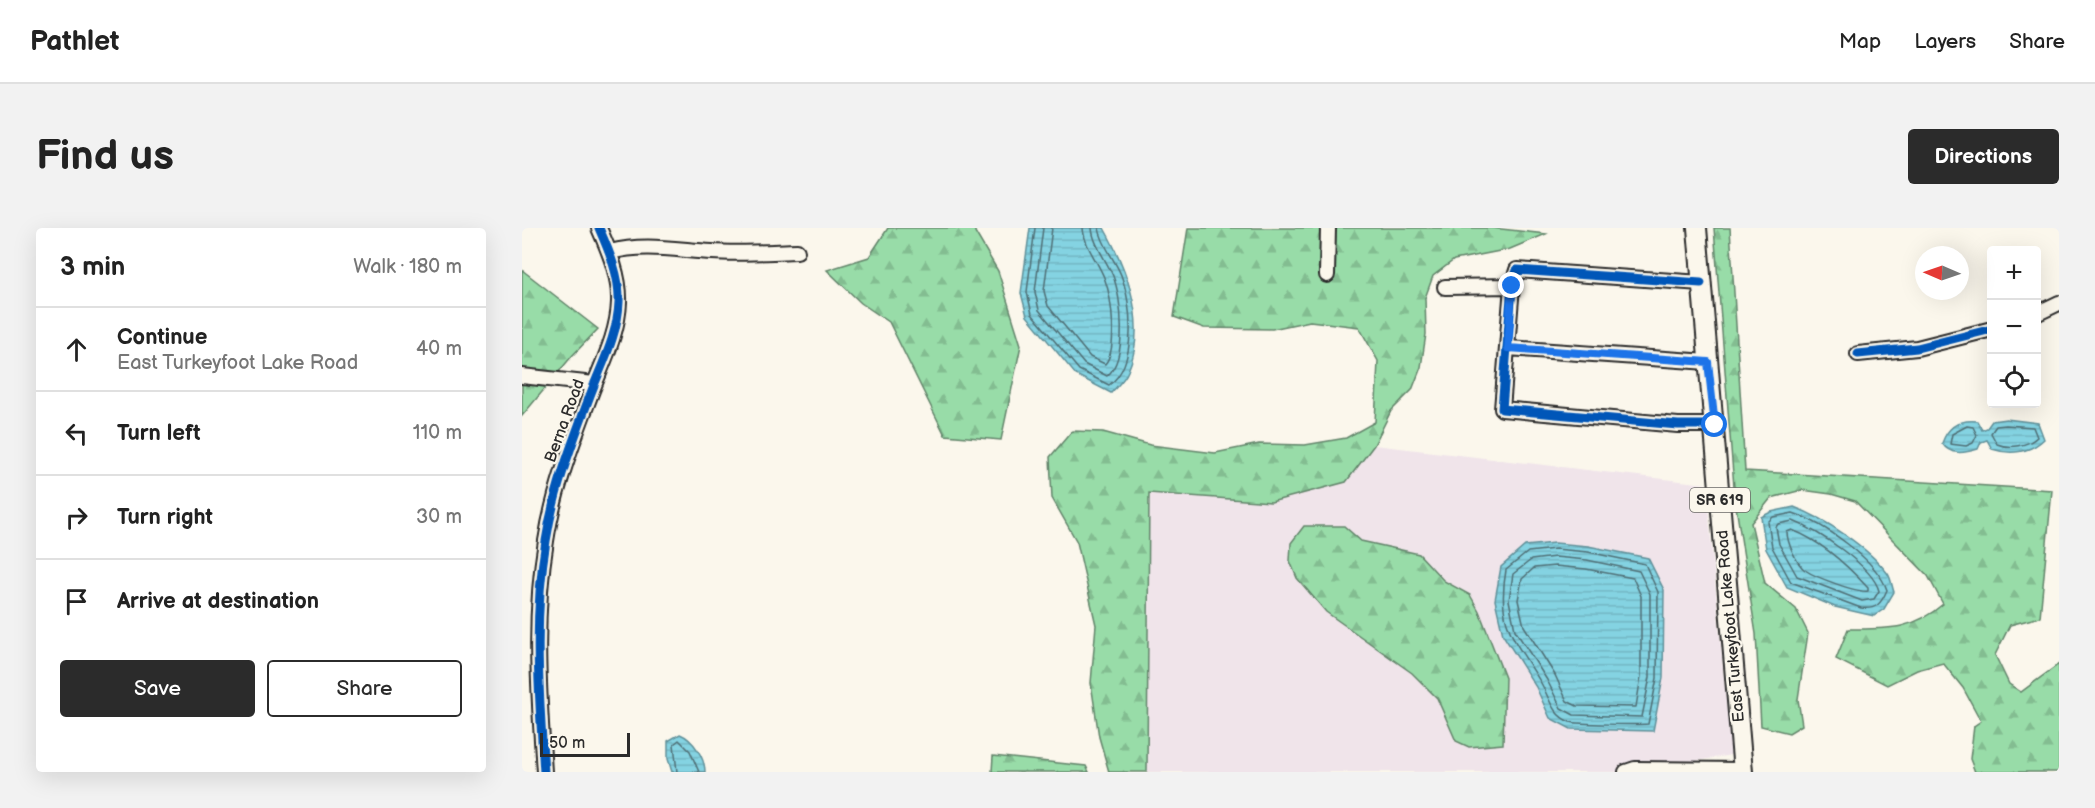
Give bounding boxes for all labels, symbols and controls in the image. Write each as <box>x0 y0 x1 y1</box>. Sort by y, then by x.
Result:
text: Pathlet <box>30 25 119 58</box>
text: Map <box>1839 29 1881 54</box>
text: Layers <box>1914 29 1976 54</box>
text: Share <box>2009 29 2065 54</box>
button: Directions <box>1908 129 2059 184</box>
text: Find us <box>36 131 174 182</box>
north arrow <box>1915 246 1969 300</box>
map controls <box>1987 246 2041 408</box>
button: + <box>1987 246 2041 300</box>
text: 3 min <box>60 252 125 283</box>
text: Walk · 180 m <box>353 255 462 279</box>
route end <box>1498 272 1524 298</box>
button: − <box>1987 300 2041 354</box>
text: Continue <box>117 324 207 351</box>
icon: ahead <box>60 333 93 366</box>
text: 40 m <box>416 337 462 361</box>
text: East Turkeyfoot Lake Road <box>117 351 358 375</box>
button: locate <box>1987 354 2041 408</box>
street label: Berna Road <box>541 377 589 465</box>
route start <box>1701 411 1727 437</box>
icon: left <box>60 417 93 450</box>
text: Turn left <box>117 420 201 447</box>
text: 110 m <box>413 421 462 445</box>
road number: SR 619 <box>1690 488 1750 512</box>
icon: right <box>60 501 93 534</box>
text: Turn right <box>117 504 213 531</box>
text: 30 m <box>416 505 462 529</box>
street label: East Turkeyfoot Lake Road <box>1713 529 1749 723</box>
icon: arrive <box>60 585 93 618</box>
text: Arrive at destination <box>117 588 319 615</box>
button: Save <box>60 660 255 717</box>
button: Share <box>267 660 462 717</box>
scale bar <box>540 730 630 758</box>
text: 50 m <box>549 734 585 753</box>

